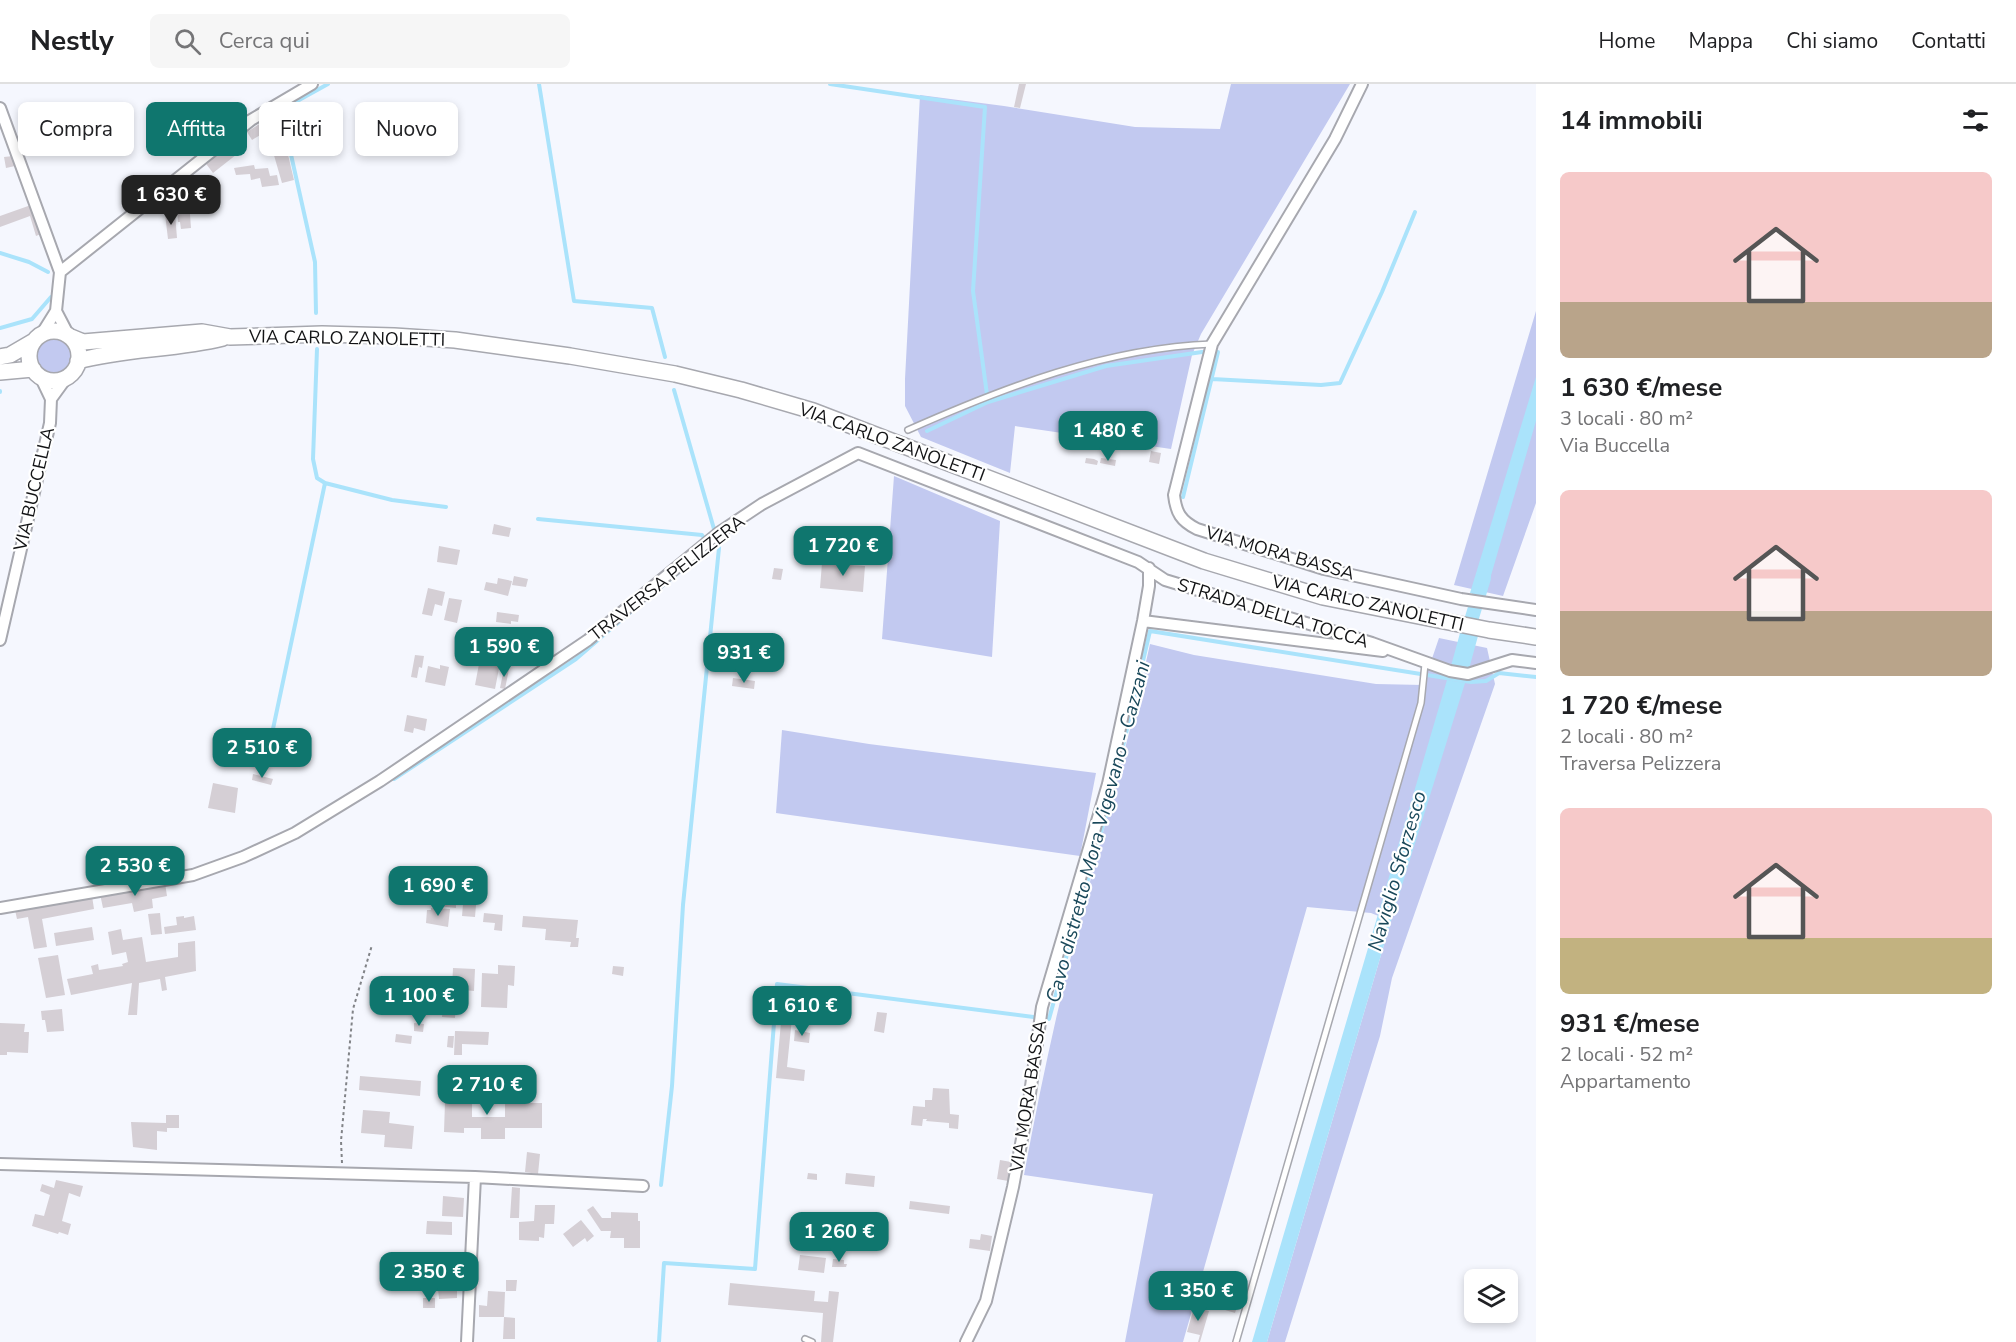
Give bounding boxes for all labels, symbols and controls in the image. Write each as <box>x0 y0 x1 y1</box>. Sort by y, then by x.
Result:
search box <box>150 14 570 68</box>
text: Nestly <box>30 22 114 60</box>
icon: search <box>171 25 204 58</box>
text: Cerca qui <box>219 26 310 56</box>
text: Home <box>1599 27 1655 55</box>
text: Mappa <box>1688 27 1753 55</box>
text: Chi siamo <box>1786 27 1878 55</box>
text: Contatti <box>1911 27 1986 55</box>
chip: Compra <box>18 102 134 156</box>
chip: Affitta <box>146 102 247 156</box>
chip: Filtri <box>259 102 343 156</box>
chip: Nuovo <box>355 102 458 156</box>
text: 14 immobili <box>1560 103 1703 138</box>
icon: filters <box>1959 104 1992 137</box>
pin: 1 630 € <box>116 175 226 226</box>
text: 1 630 € <box>136 181 206 208</box>
icon: home <box>1722 211 1830 319</box>
street label: VIA CARLO ZANOLETTI <box>248 324 445 352</box>
text: 1 630 €/mese <box>1560 370 1722 405</box>
street label: VIA CARLO ZANOLETTI <box>795 397 988 487</box>
text: 3 locali · 80 m² <box>1560 405 1693 432</box>
pin: 1 480 € <box>1053 411 1163 462</box>
text: 1 480 € <box>1073 417 1143 444</box>
street label: VIA BUCCELLA <box>8 425 60 554</box>
text: Via Buccella <box>1560 432 1670 459</box>
street label: TRAVERSA PELIZZERA <box>584 510 750 646</box>
street label: VIA MORA BASSA <box>1202 520 1357 586</box>
pin: 1 720 € <box>788 526 898 577</box>
icon: home <box>1722 529 1830 637</box>
text: 1 720 € <box>808 532 878 559</box>
street label: VIA CARLO ZANOLETTI <box>1269 569 1466 637</box>
street label: STRADA DELLA TOCCA <box>1174 572 1372 654</box>
pin: 1 590 € <box>449 627 559 678</box>
text: 1 590 € <box>469 633 539 660</box>
pin: 931 € <box>702 633 786 684</box>
text: 931 € <box>717 639 771 666</box>
water label: Cavo distretto Mora Vigevano - Cazzani <box>1039 658 1157 1006</box>
text: 1 720 €/mese <box>1560 688 1722 723</box>
text: 2 locali · 80 m² <box>1560 723 1693 750</box>
pin: 2 510 € <box>207 728 317 779</box>
text: 2 510 € <box>227 734 297 761</box>
text: Traversa Pelizzera <box>1560 750 1721 777</box>
water label: Naviglio Sforzesco <box>1361 788 1433 954</box>
pin: 2 530 € <box>80 846 190 897</box>
icon: home <box>1722 847 1830 955</box>
text: 2 530 € <box>100 852 170 879</box>
pin: 1 690 € <box>383 866 493 917</box>
text: 1 690 € <box>403 872 473 899</box>
pin: 1 100 € <box>364 976 474 1027</box>
text: 1 100 € <box>384 982 454 1009</box>
pin: 1 610 € <box>747 986 857 1037</box>
text: 1 610 € <box>767 992 837 1019</box>
text: 931 €/mese <box>1560 1006 1700 1041</box>
street label: VIA MORA BASSA <box>1004 1018 1052 1175</box>
text: 2 locali · 52 m² <box>1560 1041 1693 1068</box>
pin: 2 710 € <box>432 1065 542 1116</box>
text: Appartamento <box>1560 1068 1691 1095</box>
text: 2 710 € <box>452 1071 522 1098</box>
pin: 1 260 € <box>784 1212 894 1263</box>
text: 1 260 € <box>804 1218 874 1245</box>
pin: 2 350 € <box>374 1252 484 1303</box>
text: 2 350 € <box>394 1258 464 1285</box>
map controls <box>1464 1269 1518 1323</box>
button: layers <box>1464 1269 1518 1323</box>
pin: 1 350 € <box>1143 1271 1253 1322</box>
text: 1 350 € <box>1163 1277 1233 1304</box>

